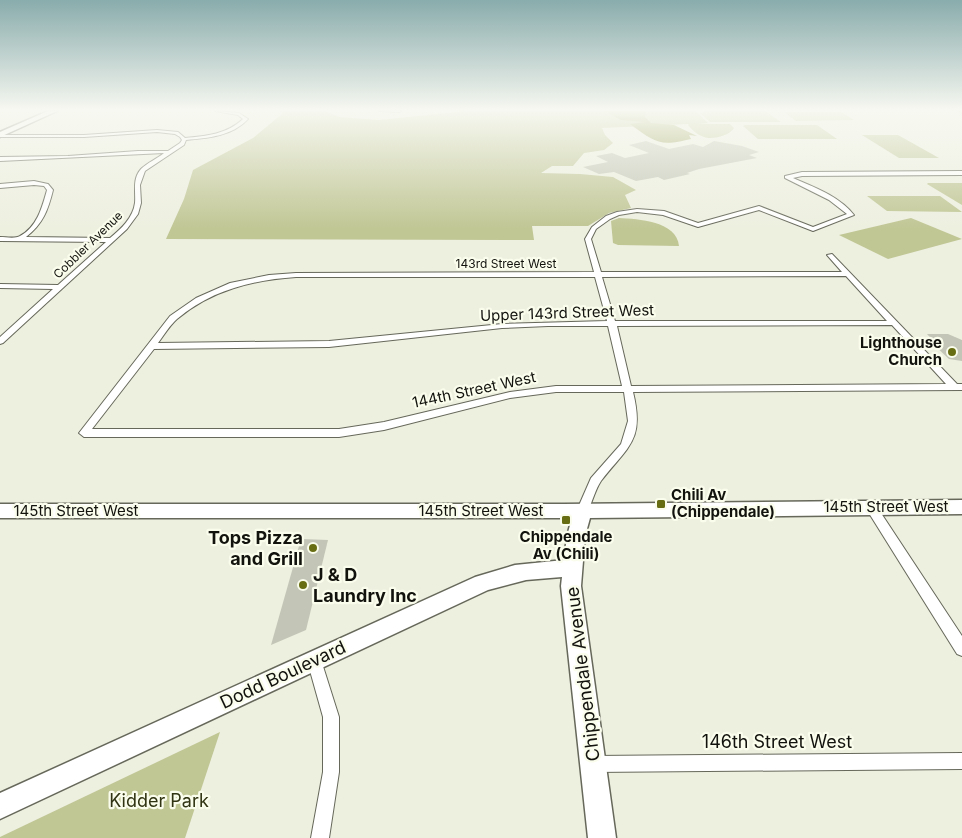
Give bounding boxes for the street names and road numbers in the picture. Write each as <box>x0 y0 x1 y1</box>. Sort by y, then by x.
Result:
street label: Cobbler Avenue <box>50 208 125 282</box>
street label: 143rd Street West <box>456 256 556 271</box>
street label: Upper 143rd Street West <box>480 300 654 325</box>
street label: 144th Street West <box>410 367 537 412</box>
street label: 145th Street West <box>823 497 949 516</box>
street label: 145th Street West <box>13 501 139 520</box>
street label: 145th Street West <box>418 501 544 520</box>
street label: Chippendale Avenue <box>561 586 604 762</box>
street label: Dodd Boulevard <box>217 636 349 713</box>
street label: 146th Street West <box>702 731 852 752</box>

